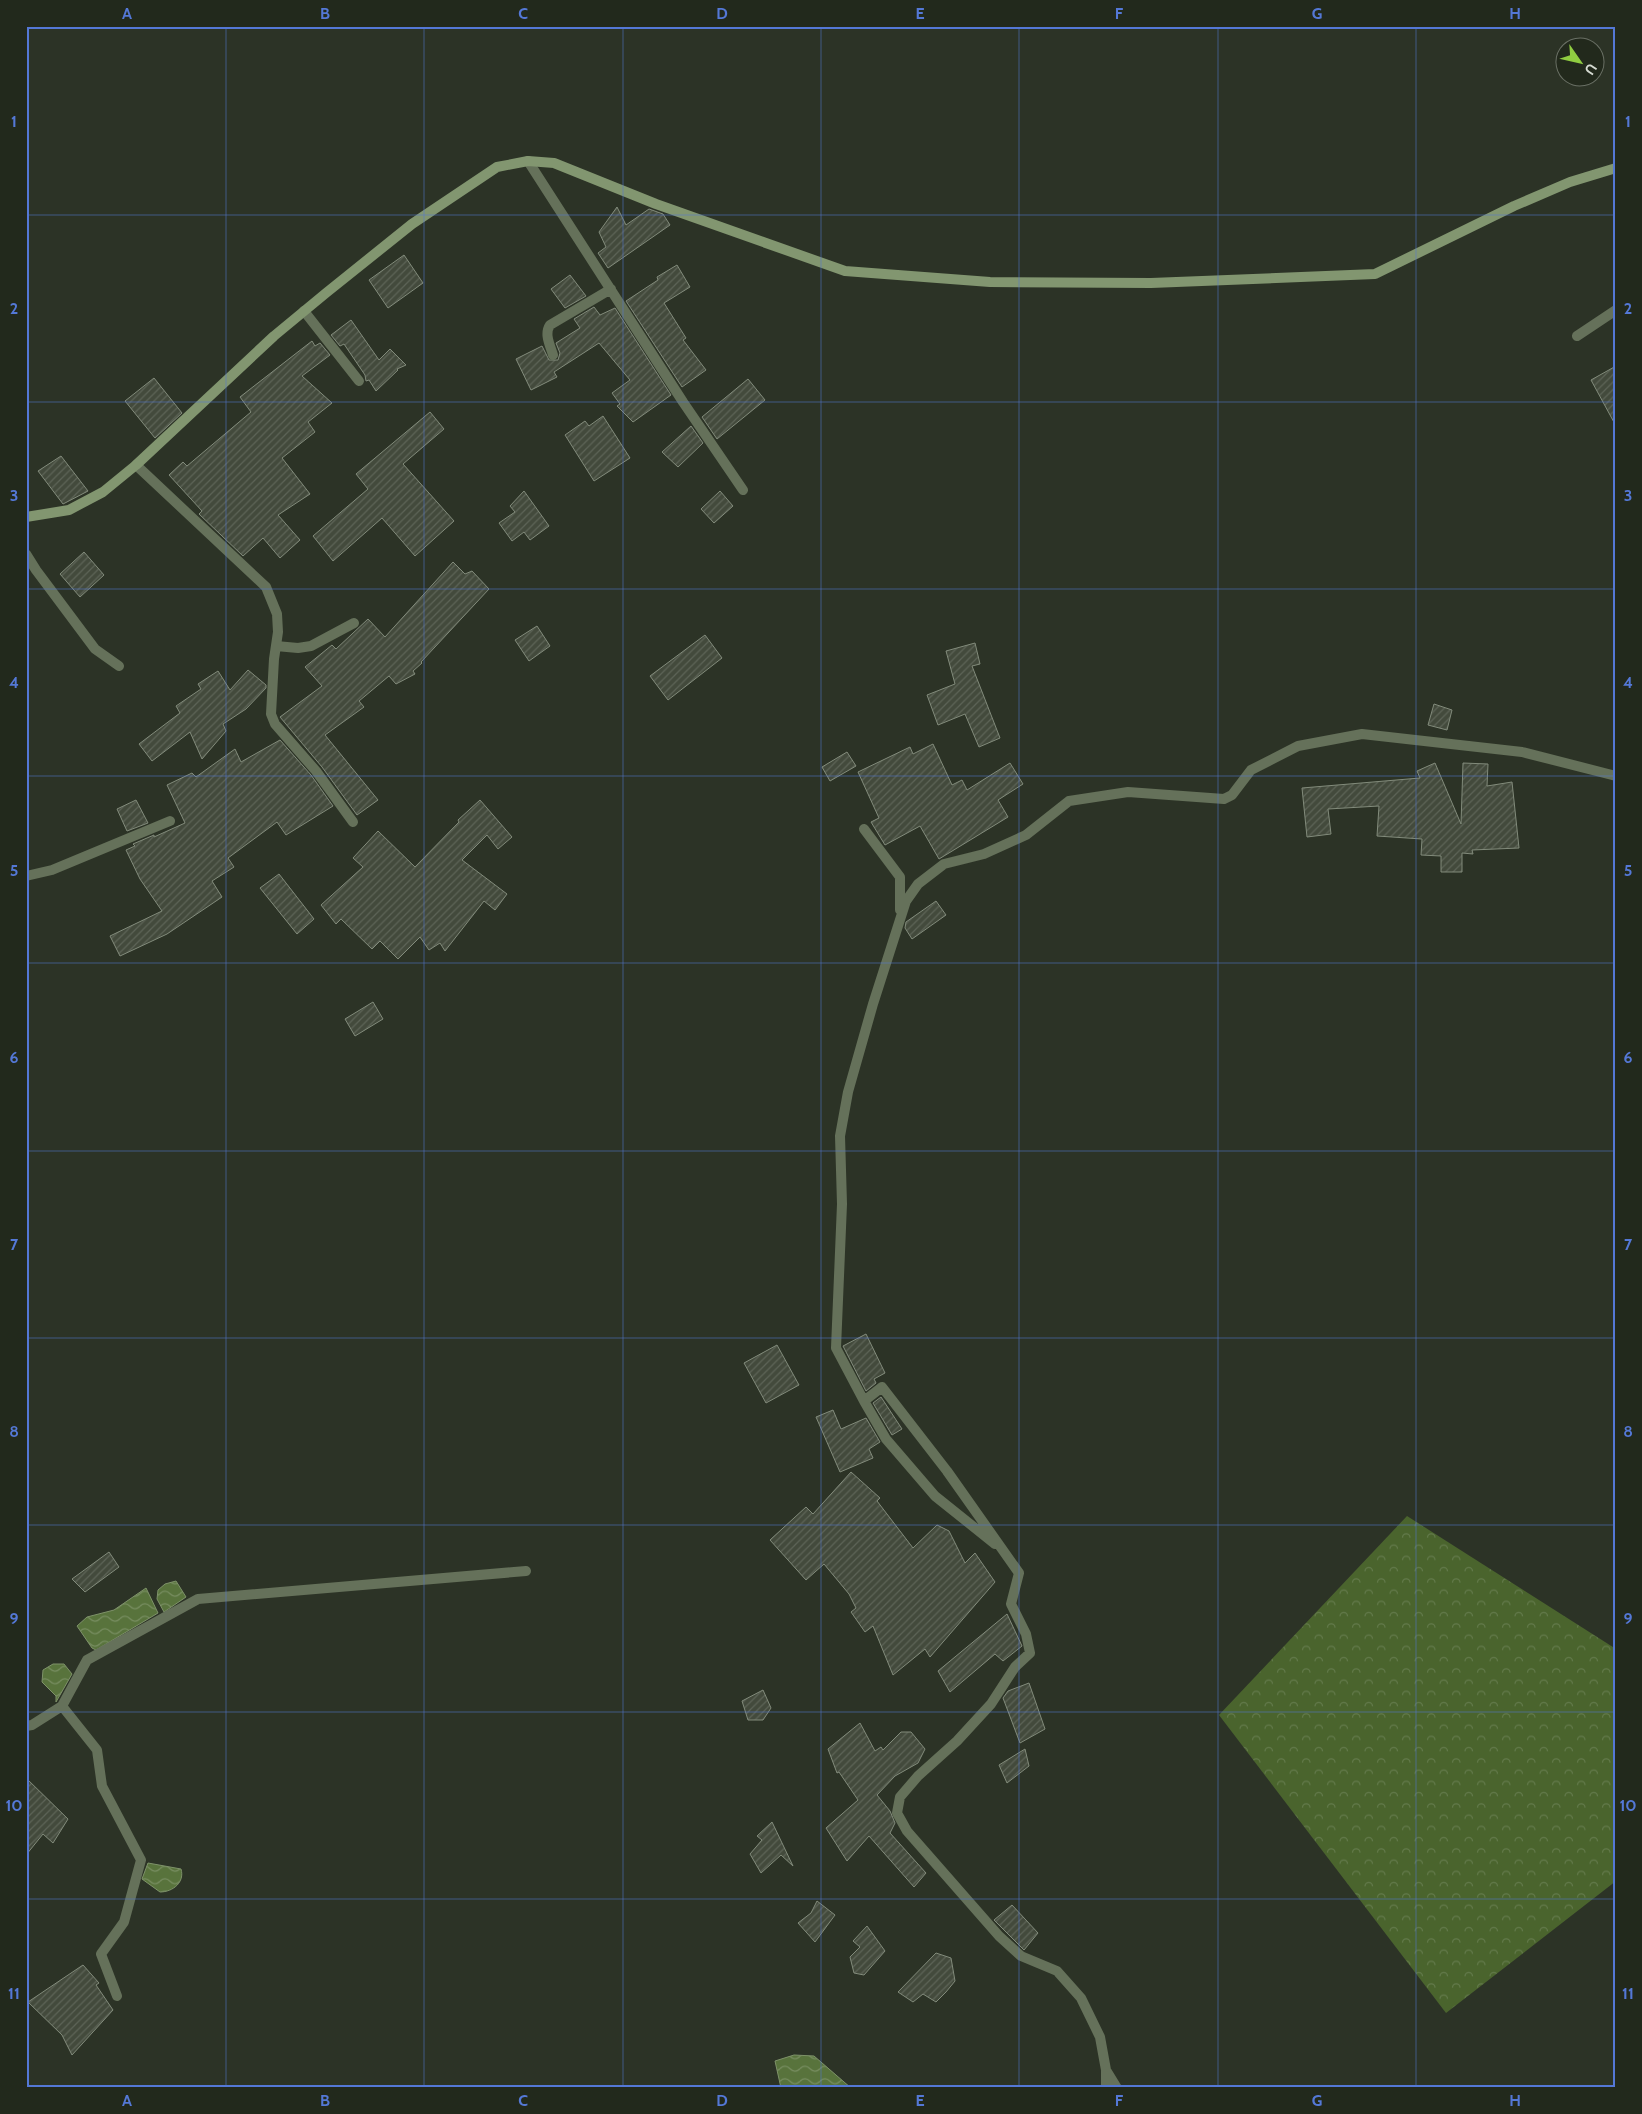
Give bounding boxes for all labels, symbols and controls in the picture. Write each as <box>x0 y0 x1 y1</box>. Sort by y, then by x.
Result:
text: A <box>122 4 132 23</box>
text: B <box>320 4 330 23</box>
text: C <box>518 4 528 23</box>
text: D <box>716 4 728 23</box>
text: E <box>915 4 925 23</box>
text: F <box>1115 4 1124 23</box>
text: G <box>1312 4 1322 23</box>
text: H <box>1509 4 1521 23</box>
north arrow <box>1554 38 1604 88</box>
text: U <box>1581 60 1601 78</box>
text: 1 <box>11 112 17 131</box>
text: 1 <box>1625 112 1631 131</box>
text: 2 <box>10 299 18 318</box>
text: 2 <box>1624 299 1632 318</box>
text: 3 <box>10 486 18 505</box>
text: 3 <box>1624 486 1632 505</box>
text: 4 <box>9 673 19 692</box>
text: 4 <box>1623 673 1633 692</box>
text: 5 <box>10 861 18 880</box>
text: 5 <box>1624 861 1632 880</box>
text: 6 <box>10 1048 19 1067</box>
text: 6 <box>1624 1048 1633 1067</box>
text: 7 <box>10 1235 19 1254</box>
text: 7 <box>1624 1235 1633 1254</box>
text: 8 <box>9 1422 19 1441</box>
text: 8 <box>1623 1422 1633 1441</box>
text: 9 <box>10 1609 19 1628</box>
text: 9 <box>1624 1609 1633 1628</box>
text: 10 <box>5 1796 23 1815</box>
text: 10 <box>1619 1796 1637 1815</box>
text: 11 <box>8 1984 20 2003</box>
text: 11 <box>1622 1984 1634 2003</box>
text: A <box>122 2091 132 2110</box>
text: B <box>320 2091 330 2110</box>
text: C <box>518 2091 528 2110</box>
text: D <box>716 2091 728 2110</box>
text: E <box>915 2091 925 2110</box>
text: F <box>1115 2091 1124 2110</box>
text: G <box>1312 2091 1322 2110</box>
text: H <box>1509 2091 1521 2110</box>

